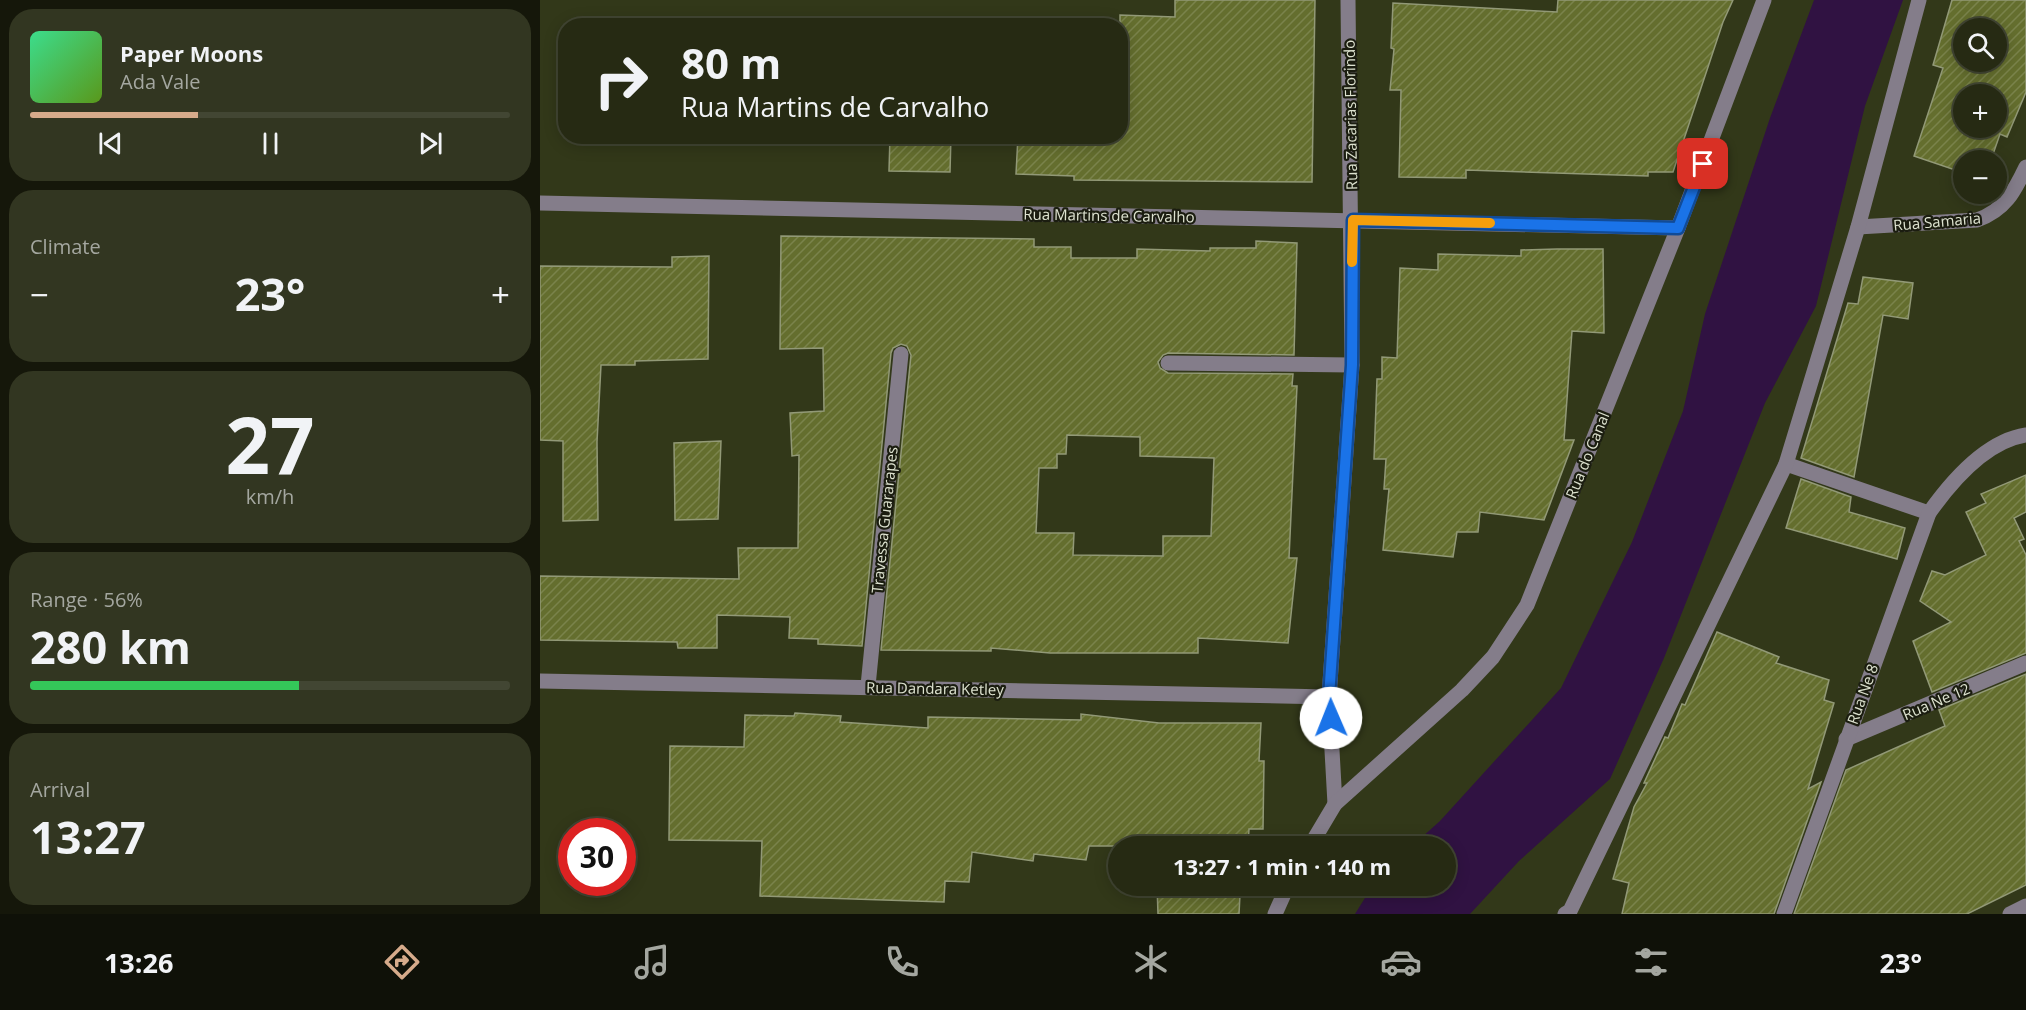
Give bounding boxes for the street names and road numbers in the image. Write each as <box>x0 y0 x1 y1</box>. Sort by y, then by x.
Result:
street label: Rua Zacarias Florindo <box>1339 40 1361 190</box>
street label: Rua Martins de Carvalho <box>1023 204 1195 226</box>
street label: Rua Samaria <box>1892 207 1982 235</box>
street label: Rua do Canal <box>1561 409 1613 501</box>
street label: Travessa Guararapes <box>866 446 902 594</box>
street label: Rua Ne 8 <box>1842 661 1882 727</box>
street label: Rua Dandara Ketley <box>866 677 1004 699</box>
street label: Rua Ne 12 <box>1899 678 1973 724</box>

